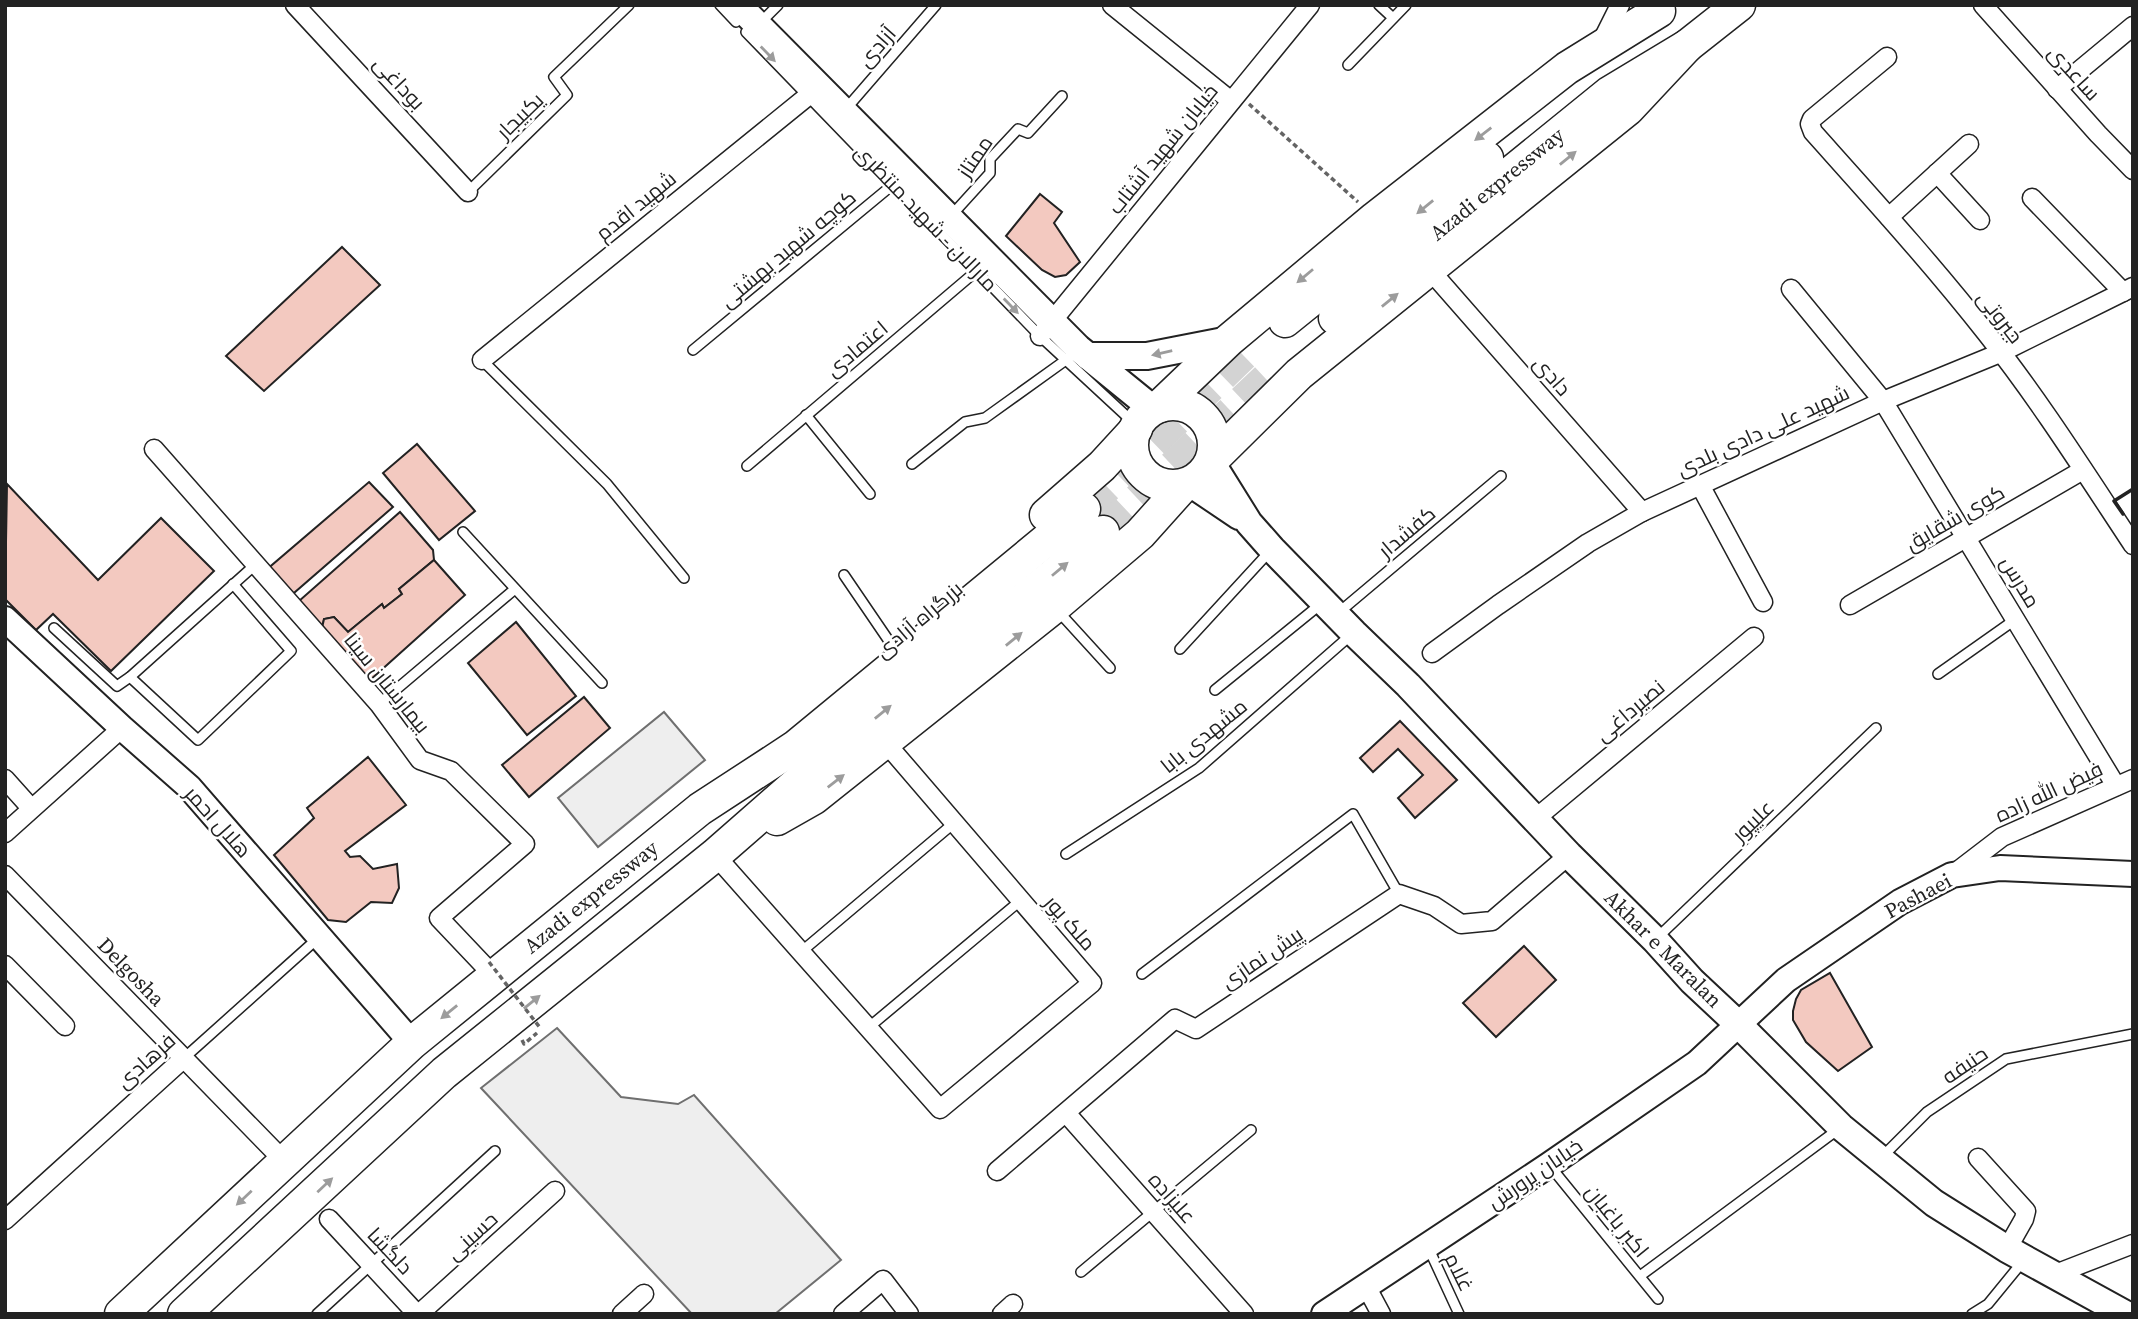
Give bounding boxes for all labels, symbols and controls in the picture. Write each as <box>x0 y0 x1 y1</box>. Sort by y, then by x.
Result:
street label: آزادی <box>851 20 903 73</box>
street label: ساعدی <box>2041 38 2107 107</box>
one-way arrow <box>760 46 776 62</box>
street label: بوداغی <box>367 49 432 116</box>
street label: خیابان شهید آشتاب <box>1101 77 1224 220</box>
street label: یکبیجار <box>489 85 550 146</box>
street label: Azadi expressway <box>1423 120 1570 247</box>
one-way arrow <box>1474 126 1491 141</box>
street label: ممتاز <box>949 130 999 185</box>
street label: مارالان - شهید منتظری <box>848 137 1004 298</box>
one-way arrow <box>1558 150 1576 165</box>
street label: شهید اقدم <box>589 164 682 247</box>
street label: کوچه شهید بهشتی <box>713 183 862 314</box>
one-way arrow <box>1417 200 1435 215</box>
one-way arrow <box>1297 269 1315 284</box>
street label: جبروتی <box>1971 284 2030 349</box>
one-way arrow <box>1381 292 1399 308</box>
one-way arrow <box>1003 297 1019 314</box>
street label: اعتمادی <box>819 314 894 383</box>
one-way arrow <box>1151 347 1173 358</box>
street label: دادی <box>1527 349 1578 402</box>
street label: شهید علی دادی بلدی <box>1672 378 1854 483</box>
street label: کوی شقایق <box>1900 477 2010 558</box>
street label: کفشدار <box>1371 499 1442 565</box>
street label: مدرس <box>1994 550 2047 613</box>
one-way arrow <box>1051 561 1069 577</box>
street label: بزرگراه آزادی <box>869 574 969 665</box>
street label: بیمارستان سینا <box>338 626 437 739</box>
one-way arrow <box>1004 632 1022 647</box>
street label: نصیرداغی <box>1589 673 1671 748</box>
street label: مشهدی بابا <box>1154 692 1253 780</box>
one-way arrow <box>874 705 892 720</box>
street label: فیض الله زاده <box>1990 754 2107 829</box>
one-way arrow <box>826 773 844 788</box>
street label: هلال احمر <box>178 779 258 864</box>
street label: علیپور <box>1724 793 1780 849</box>
street label: Azadi expressway <box>517 833 664 960</box>
street label: Pashaei <box>1879 866 1956 925</box>
street label: Akhar e Maralan <box>1598 883 1729 1014</box>
street label: ملک پور <box>1037 888 1103 957</box>
street label: پیش نمازی <box>1215 919 1309 996</box>
street label: Delgosha <box>91 931 172 1013</box>
one-way arrow <box>523 995 541 1010</box>
one-way arrow <box>441 1005 459 1020</box>
street label: فرهادی <box>110 1026 182 1095</box>
street label: حنیفه <box>1936 1039 1993 1090</box>
street label: خیابان پرورش <box>1481 1131 1588 1216</box>
street label: علیزاده <box>1142 1166 1203 1230</box>
one-way arrow <box>316 1177 333 1193</box>
street label: اکبر باغبان <box>1579 1178 1656 1264</box>
one-way arrow <box>235 1190 253 1206</box>
street label: حسینی <box>439 1205 504 1267</box>
street label: دلگشا <box>361 1221 420 1281</box>
street label: غلام <box>1438 1248 1481 1296</box>

